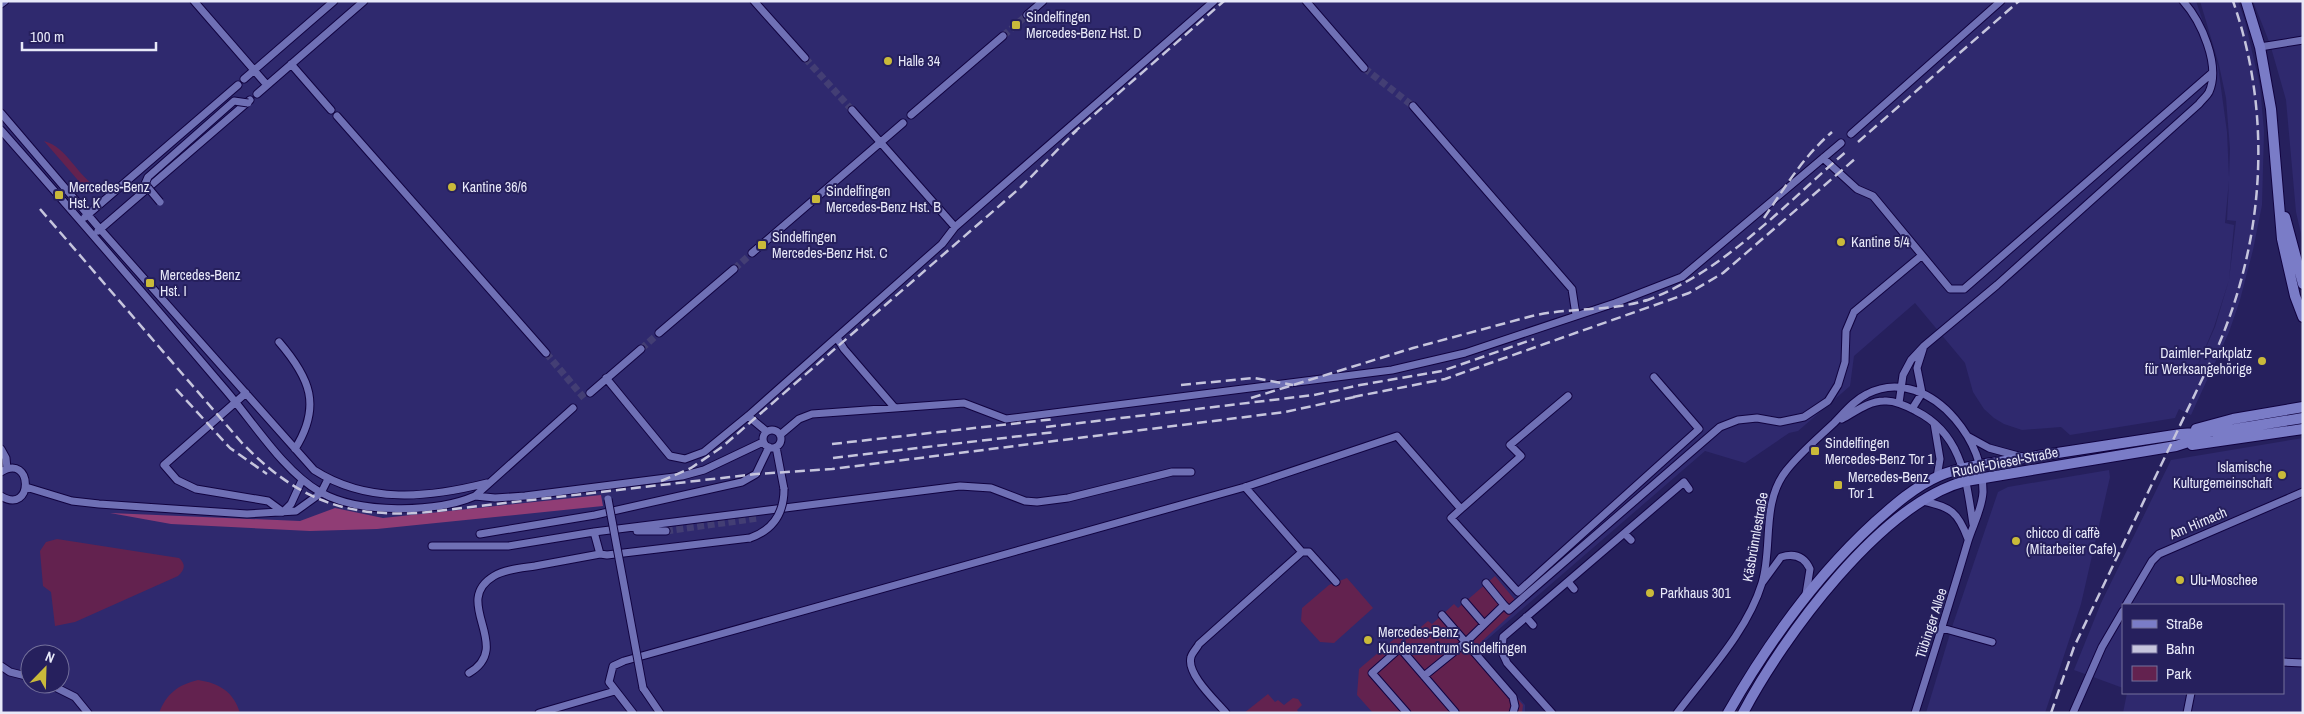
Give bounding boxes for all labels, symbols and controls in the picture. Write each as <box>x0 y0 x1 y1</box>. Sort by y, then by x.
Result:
place label: Sindelfingen Mercedes-Benz Hst. D <box>1026 8 1141 42</box>
marker: Sindelfingen Mercedes-Benz Hst. D <box>1010 19 1022 31</box>
scale bar <box>22 20 156 52</box>
text: 100 m <box>30 26 64 47</box>
place label: Halle 34 <box>898 52 941 70</box>
marker: Halle 34 <box>882 55 894 67</box>
place label: Mercedes-Benz Hst. K <box>69 178 150 212</box>
place label: Kantine 36/6 <box>462 178 527 196</box>
marker: Kantine 36/6 <box>446 181 458 193</box>
place label: Sindelfingen Mercedes-Benz Hst. B <box>826 182 941 216</box>
marker: Mercedes-Benz Hst. K <box>53 189 65 201</box>
marker: Sindelfingen Mercedes-Benz Hst. B <box>810 193 822 205</box>
place label: Sindelfingen Mercedes-Benz Hst. C <box>772 228 887 262</box>
place label: Kantine 5/4 <box>1851 233 1910 251</box>
marker: Kantine 5/4 <box>1835 236 1847 248</box>
marker: Sindelfingen Mercedes-Benz Hst. C <box>756 239 768 251</box>
place label: Mercedes-Benz Hst. I <box>160 266 241 300</box>
marker: Mercedes-Benz Hst. I <box>144 277 156 289</box>
place label: Daimler-Parkplatz für Werksangehörige <box>2145 344 2252 378</box>
marker: Daimler-Parkplatz für Werksangehörige <box>2256 355 2268 367</box>
place label: Sindelfingen Mercedes-Benz Tor 1 <box>1825 434 1935 468</box>
street label: Rudolf-Diesel-Straße <box>1950 443 2060 481</box>
marker: Sindelfingen Mercedes-Benz Tor 1 <box>1809 445 1821 457</box>
place label: Islamische Kulturgemeinschaft <box>2173 458 2272 492</box>
place label: Mercedes-Benz Tor 1 <box>1848 468 1929 502</box>
marker: Islamische Kulturgemeinschaft <box>2276 469 2288 481</box>
marker: Mercedes-Benz Tor 1 <box>1832 479 1844 491</box>
street label: Käsbrünnlestraße <box>1738 491 1772 583</box>
street label: Am Hirnach <box>2166 503 2229 544</box>
place label: chicco di caffè (Mitarbeiter Cafe) <box>2026 524 2117 558</box>
marker: chicco di caffè (Mitarbeiter Cafe) <box>2010 535 2022 547</box>
place label: Ulu-Moschee <box>2190 571 2258 589</box>
marker: Ulu-Moschee <box>2174 574 2186 586</box>
place label: Parkhaus 301 <box>1660 584 1731 602</box>
street label: Tübinger Allee <box>1911 585 1951 661</box>
marker: Parkhaus 301 <box>1644 587 1656 599</box>
legend <box>2122 604 2284 694</box>
text: Straße <box>2166 613 2203 634</box>
place label: Mercedes-Benz Kundenzentrum Sindelfingen <box>1378 623 1527 657</box>
marker: Mercedes-Benz Kundenzentrum Sindelfingen <box>1362 634 1374 646</box>
text: Bahn <box>2166 638 2195 659</box>
north arrow <box>20 644 70 694</box>
text: N <box>43 647 57 667</box>
text: Park <box>2166 663 2192 684</box>

